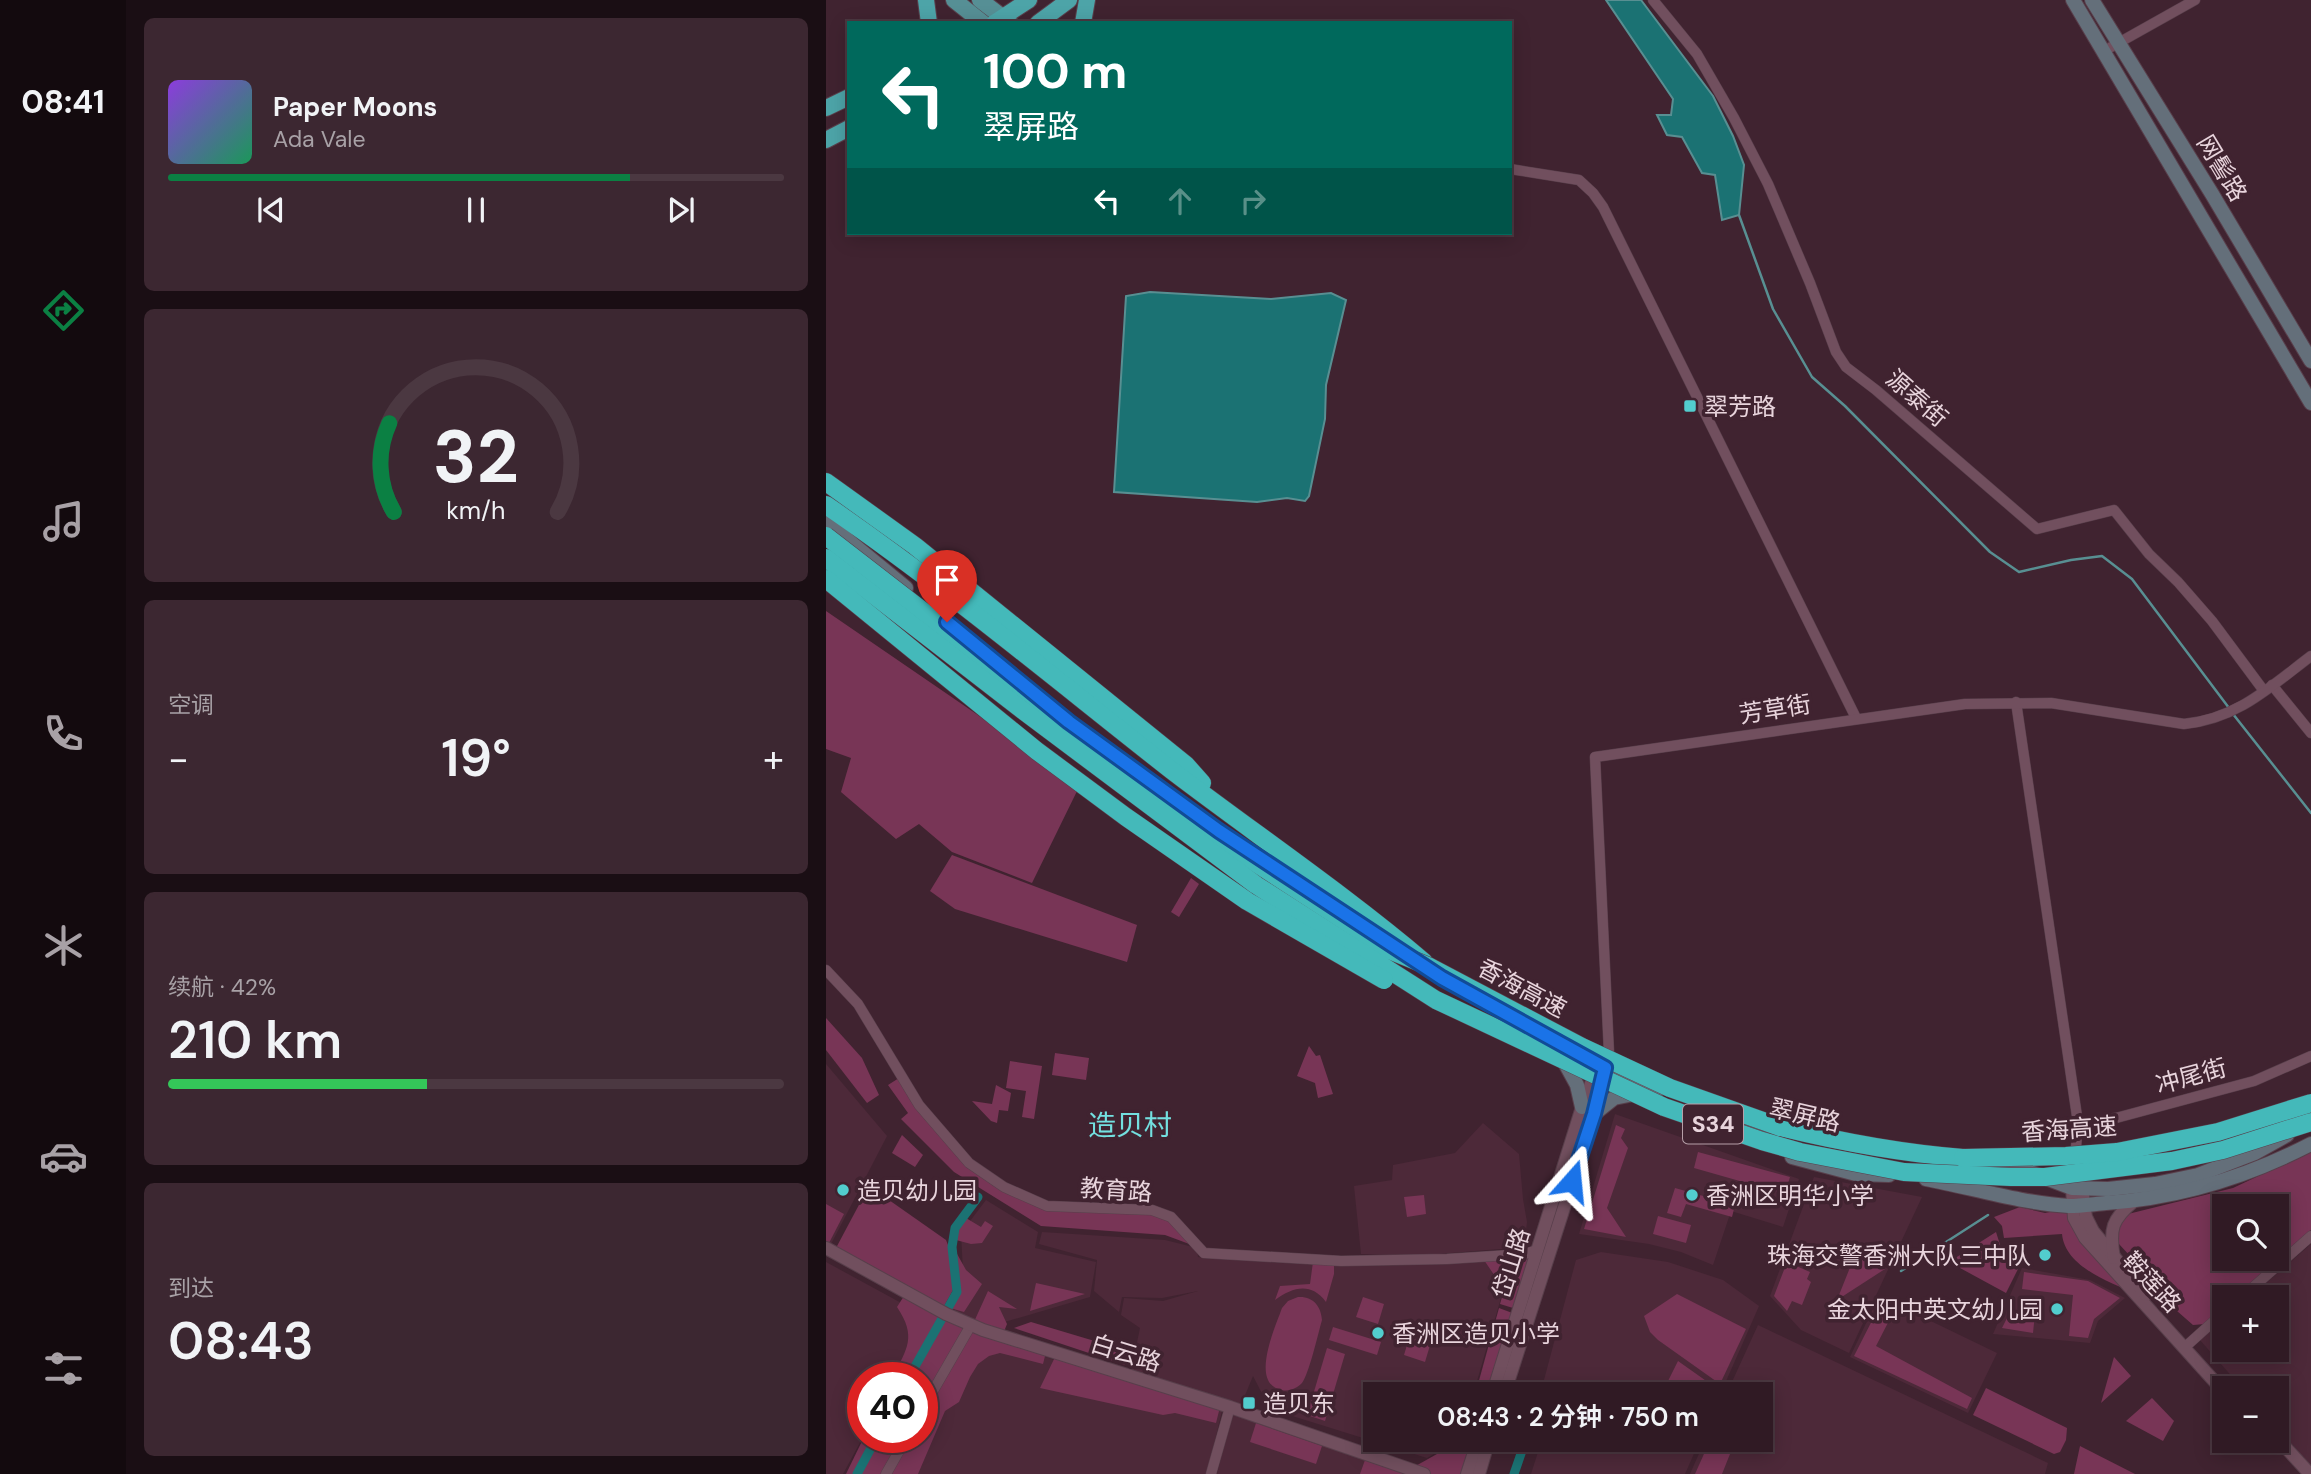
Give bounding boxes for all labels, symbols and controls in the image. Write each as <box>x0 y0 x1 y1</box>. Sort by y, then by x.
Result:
text: 100 m <box>983 39 1127 103</box>
icon: left <box>868 49 959 140</box>
text: 08:41 <box>21 81 105 123</box>
text: Paper Moons <box>273 90 437 124</box>
text: 翠屏路 <box>983 106 1079 148</box>
text: Ada Vale <box>273 124 366 154</box>
street label: 网髻路 <box>2190 129 2254 207</box>
icon: left <box>1088 182 1126 220</box>
icon: ahead <box>1161 182 1199 220</box>
icon: right <box>1234 182 1272 220</box>
icon: previous <box>252 191 290 229</box>
icon: pause <box>457 191 495 229</box>
icon: next <box>662 191 700 229</box>
icon: directions <box>39 286 88 335</box>
street label: 源泰街 <box>1880 363 1954 433</box>
place label: 翠芳路 <box>1704 391 1776 422</box>
marker: 翠芳路 <box>1682 398 1698 414</box>
text: 32 <box>433 410 519 505</box>
text: km/h <box>446 494 506 527</box>
icon: music <box>39 497 88 546</box>
pin <box>917 550 977 622</box>
icon: arrive <box>928 561 966 599</box>
street label: 芳草街 <box>1737 688 1813 730</box>
text: 空调 <box>168 690 214 720</box>
icon: phone <box>39 709 88 758</box>
text: 19° <box>441 724 511 792</box>
text: − <box>168 734 189 784</box>
text: + <box>763 734 784 784</box>
icon: climate <box>39 921 88 970</box>
street label: 香海高速 <box>1472 952 1572 1024</box>
text: 续航 · 42% <box>168 972 276 1002</box>
text: 210 km <box>168 1006 342 1074</box>
street label: 冲尾街 <box>2152 1052 2230 1100</box>
street label: 翠屏路 <box>1766 1092 1844 1138</box>
road number: S34 <box>1683 1105 1743 1144</box>
district label: 造贝村 <box>1088 1107 1172 1144</box>
street label: 香海高速 <box>2020 1110 2118 1148</box>
icon: car <box>39 1132 88 1181</box>
position arrow <box>1535 1144 1609 1218</box>
street label: 教育路 <box>1079 1172 1153 1208</box>
place label: 造贝幼儿园 <box>857 1175 977 1206</box>
place label: 香洲区明华小学 <box>1706 1180 1874 1211</box>
marker: 造贝幼儿园 <box>835 1182 851 1198</box>
marker: 香洲区明华小学 <box>1684 1187 1700 1203</box>
map controls <box>2212 1194 2289 1453</box>
button: search <box>2212 1194 2289 1271</box>
street label: 岱山路 <box>1486 1224 1536 1302</box>
place label: 珠海交警香洲大队三中队 <box>1767 1240 2031 1271</box>
street label: 鞍莲路 <box>2116 1245 2188 1319</box>
marker: 珠海交警香洲大队三中队 <box>2037 1247 2053 1263</box>
text: 到达 <box>168 1273 214 1303</box>
button: + <box>2212 1285 2289 1362</box>
place label: 金太阳中英文幼儿园 <box>1827 1294 2043 1325</box>
marker: 金太阳中英文幼儿园 <box>2049 1301 2065 1317</box>
text: 08:43 <box>168 1307 314 1375</box>
place label: 香洲区造贝小学 <box>1392 1318 1560 1349</box>
marker: 香洲区造贝小学 <box>1370 1325 1386 1341</box>
street label: 白云路 <box>1087 1328 1165 1378</box>
icon: filters <box>39 1344 88 1393</box>
speed limit sign: 40 <box>847 1362 938 1453</box>
button: − <box>2212 1376 2289 1453</box>
place label: 造贝东 <box>1263 1388 1335 1419</box>
marker: 造贝东 <box>1241 1395 1257 1411</box>
text: 08:43 · 2 分钟 · 750 m <box>1437 1400 1699 1434</box>

